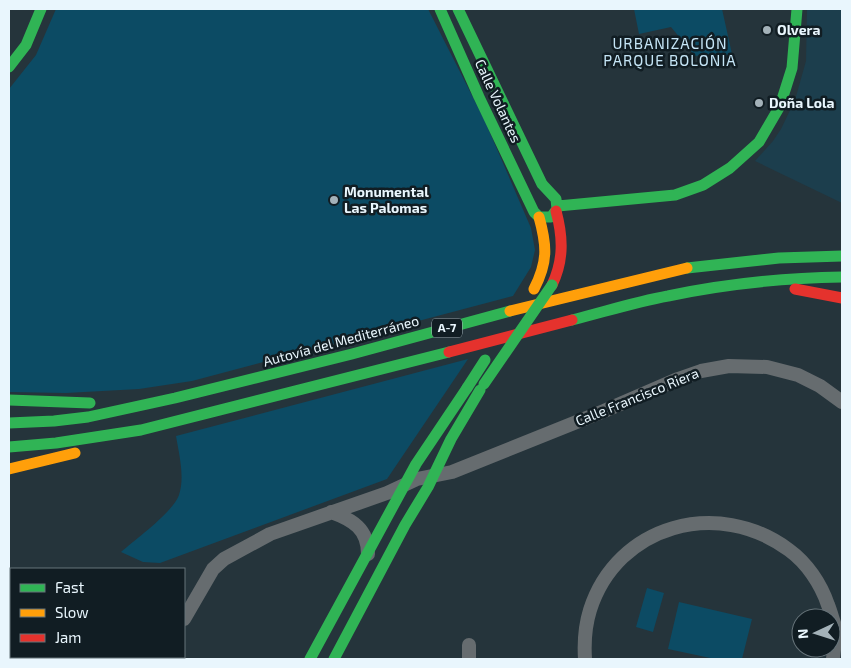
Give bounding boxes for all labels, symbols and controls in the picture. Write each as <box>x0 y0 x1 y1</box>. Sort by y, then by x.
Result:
place label: Olvera <box>777 21 821 38</box>
marker: Olvera <box>761 24 773 36</box>
district label: URBANIZACIÓN PARQUE BOLONIA <box>603 34 737 70</box>
street label: Calle Volantes <box>472 56 525 145</box>
place label: Doña Lola <box>769 94 835 111</box>
marker: Doña Lola <box>753 97 765 109</box>
place label: Monumental Las Palomas <box>344 183 429 216</box>
marker: Monumental Las Palomas <box>328 194 340 206</box>
street label: Autovía del Mediterráneo <box>261 311 421 370</box>
road number: A-7 <box>432 318 462 338</box>
street label: Calle Francisco Riera <box>573 364 701 429</box>
legend <box>10 568 185 658</box>
text: Fast <box>55 578 85 596</box>
text: Slow <box>55 603 89 621</box>
north arrow <box>791 608 841 658</box>
text: Jam <box>55 628 81 646</box>
text: N <box>794 628 811 640</box>

